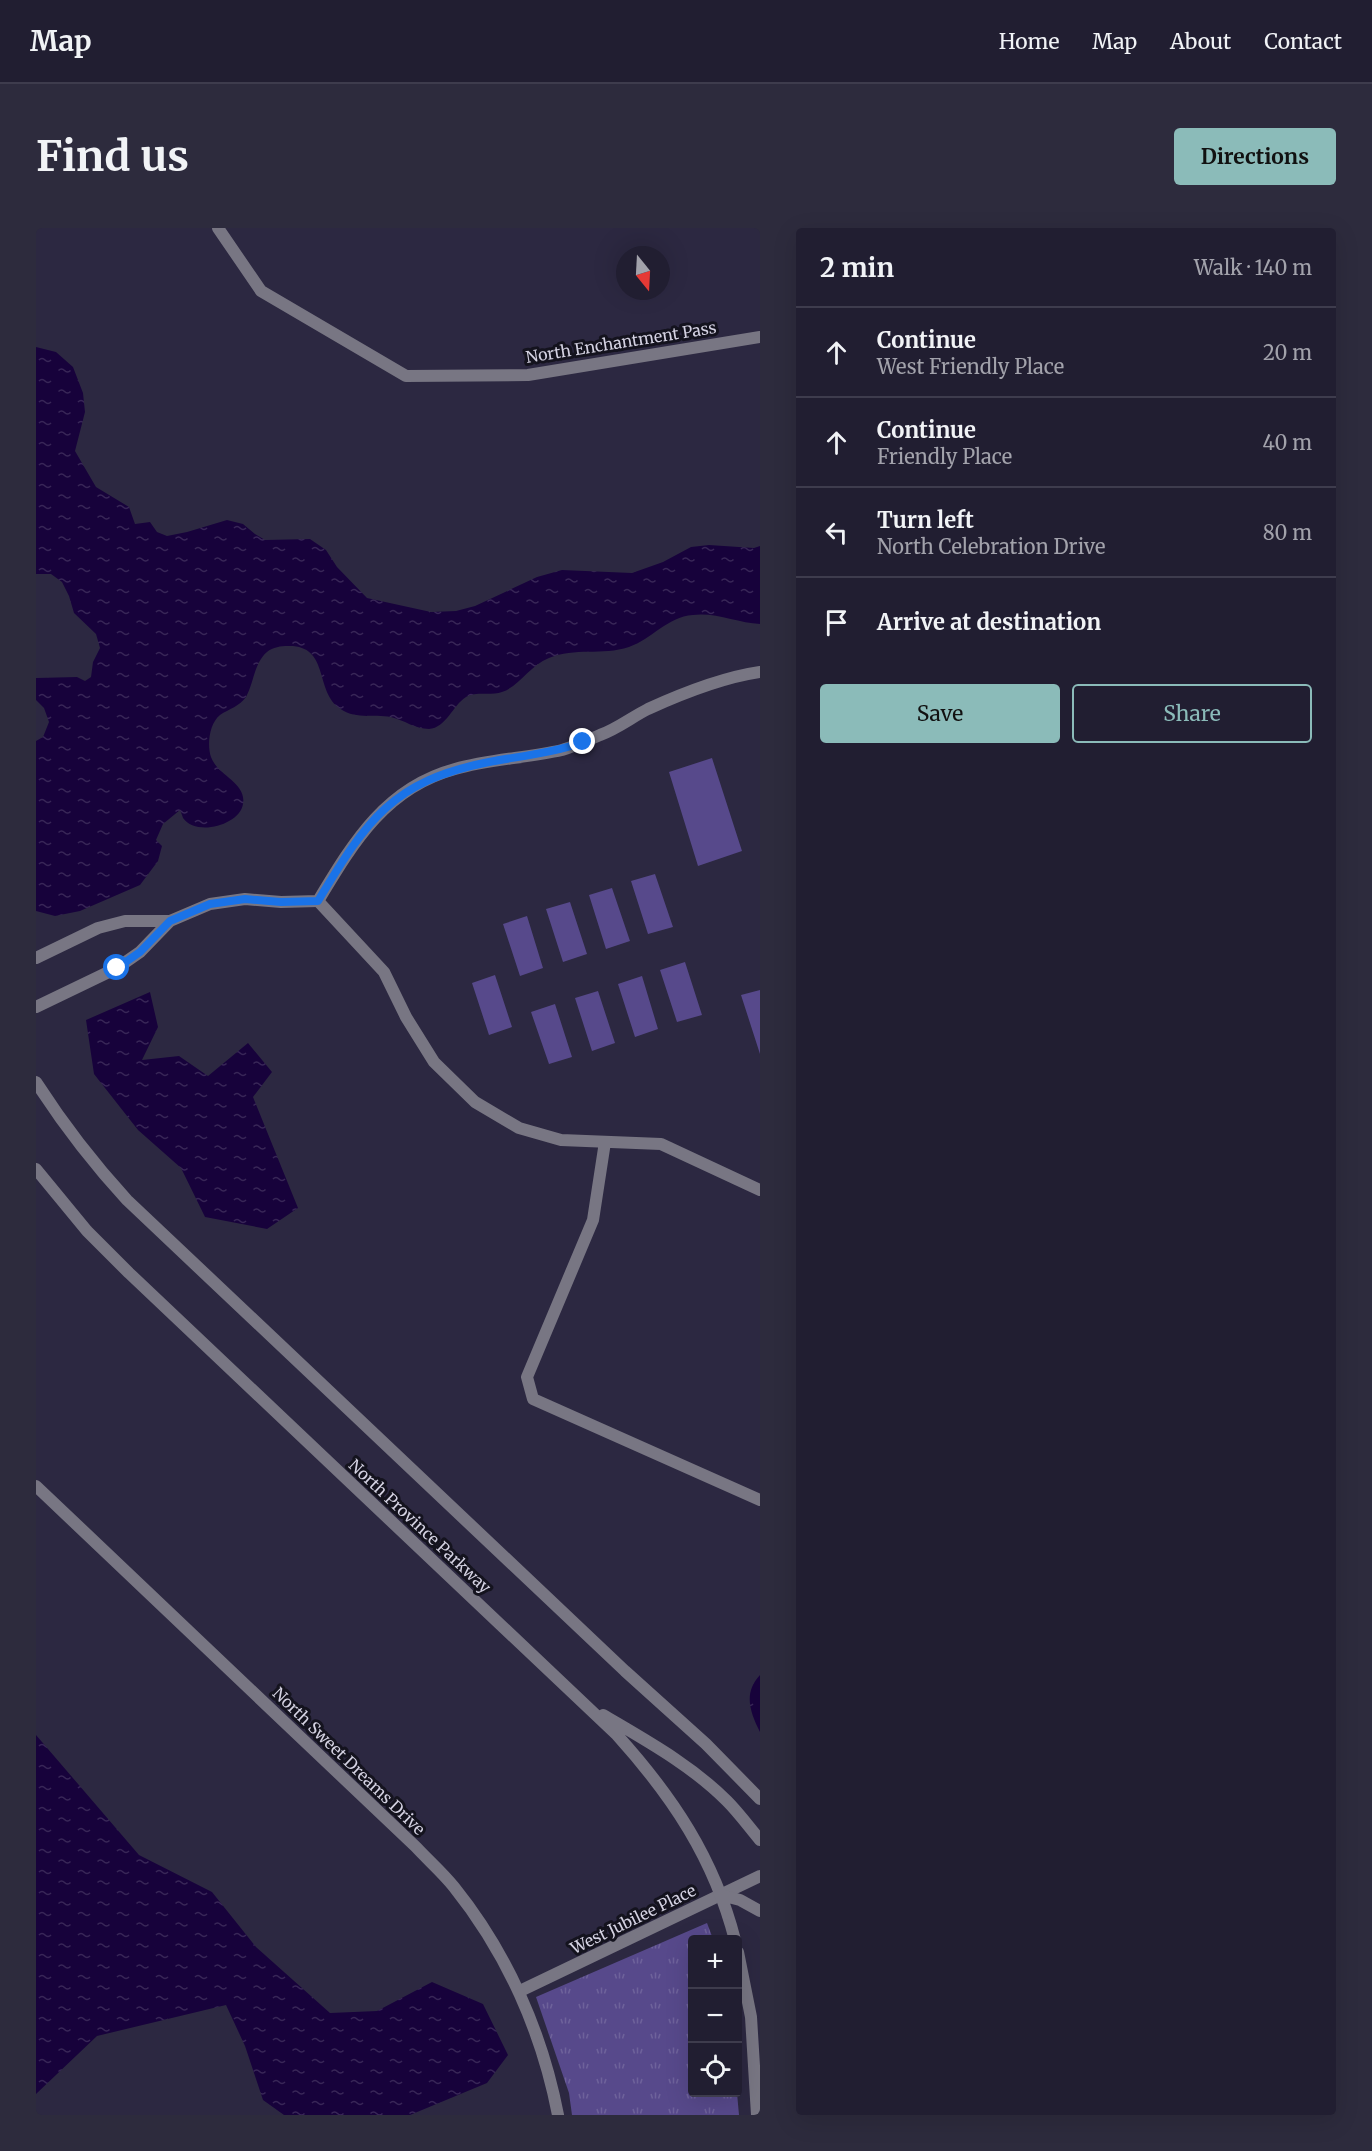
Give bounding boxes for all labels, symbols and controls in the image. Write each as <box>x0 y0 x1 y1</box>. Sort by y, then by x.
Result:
text: Map <box>30 23 92 59</box>
text: Home <box>999 28 1059 55</box>
text: Map <box>1092 28 1137 55</box>
text: About <box>1170 28 1231 55</box>
text: Contact <box>1264 28 1342 55</box>
button: Directions <box>1174 128 1336 185</box>
text: Find us <box>36 130 189 182</box>
north arrow <box>616 246 670 300</box>
text: 2 min <box>820 251 894 284</box>
text: Walk · 140 m <box>1194 255 1312 280</box>
street label: North Enchantment Pass <box>524 317 718 367</box>
text: Continue <box>877 326 976 354</box>
icon: ahead <box>820 336 853 369</box>
text: 20 m <box>1263 340 1312 365</box>
text: West Friendly Place <box>877 354 1064 379</box>
text: Continue <box>877 416 976 444</box>
icon: ahead <box>820 426 853 459</box>
text: 40 m <box>1262 430 1312 455</box>
text: Friendly Place <box>877 444 1012 469</box>
text: Turn left <box>877 506 974 534</box>
icon: left <box>820 516 853 549</box>
text: 80 m <box>1263 520 1312 545</box>
text: North Celebration Drive <box>877 534 1105 559</box>
icon: arrive <box>820 606 853 639</box>
text: Arrive at destination <box>877 608 1101 636</box>
button: Save <box>820 684 1060 743</box>
button: Share <box>1072 684 1312 743</box>
route end <box>569 728 595 754</box>
route start <box>103 954 129 980</box>
street label: North Province Parkway <box>345 1455 496 1598</box>
street label: North Sweet Dreams Drive <box>269 1683 429 1839</box>
street label: West Jubilee Place <box>566 1880 699 1958</box>
map controls <box>688 1935 742 2097</box>
button: + <box>688 1935 742 1989</box>
button: − <box>688 1989 742 2043</box>
button: locate <box>688 2043 742 2097</box>

